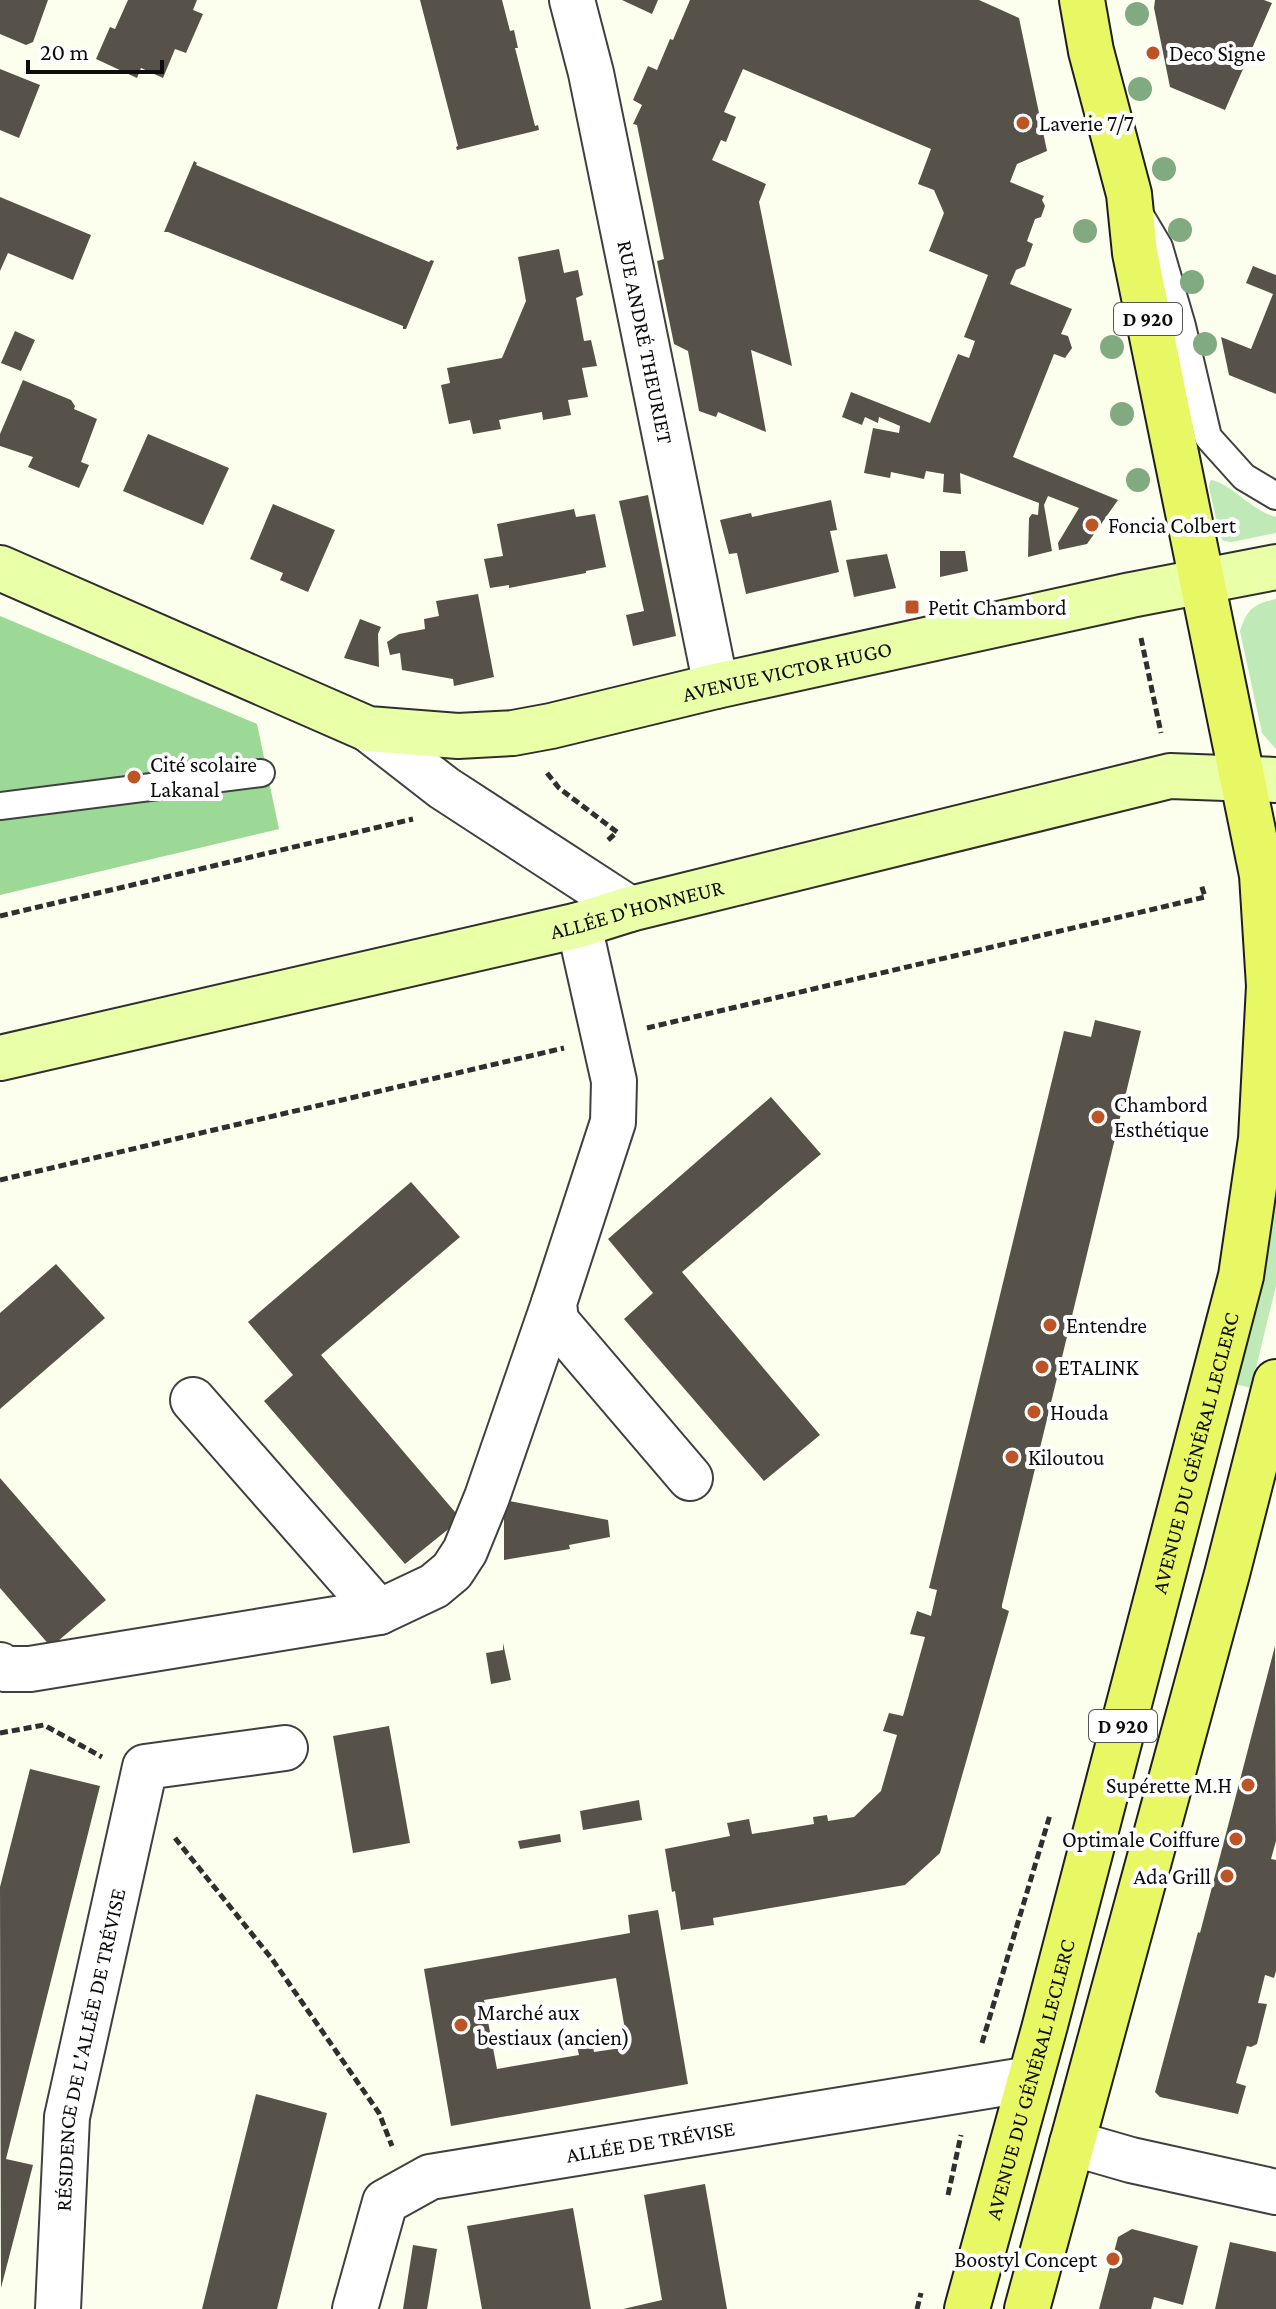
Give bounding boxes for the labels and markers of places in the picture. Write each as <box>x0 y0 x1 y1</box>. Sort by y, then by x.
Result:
place label: Deco Signe <box>1169 41 1266 66</box>
marker: Deco Signe <box>1144 44 1162 62</box>
place label: Laverie 7/7 <box>1039 111 1134 136</box>
marker: Laverie 7/7 <box>1014 114 1032 132</box>
place label: Foncia Colbert <box>1108 513 1237 538</box>
marker: Foncia Colbert <box>1083 516 1101 534</box>
place label: Petit Chambord <box>928 595 1067 620</box>
marker: Petit Chambord <box>903 598 921 616</box>
place label: Cité scolaire Lakanal <box>150 752 257 802</box>
marker: Cité scolaire Lakanal <box>125 768 143 786</box>
place label: Chambord Esthétique <box>1114 1092 1209 1142</box>
marker: Chambord Esthétique <box>1089 1108 1107 1126</box>
place label: Entendre <box>1066 1313 1147 1338</box>
marker: Entendre <box>1041 1316 1059 1334</box>
place label: ETALINK <box>1058 1355 1139 1380</box>
marker: ETALINK <box>1033 1358 1051 1376</box>
place label: Houda <box>1050 1400 1109 1425</box>
marker: Houda <box>1025 1403 1043 1421</box>
place label: Kiloutou <box>1028 1445 1105 1470</box>
marker: Kiloutou <box>1003 1448 1021 1466</box>
place label: Supérette M.H <box>1106 1773 1232 1798</box>
marker: Supérette M.H <box>1239 1776 1257 1794</box>
place label: Optimale Coiffure <box>1062 1827 1220 1852</box>
marker: Optimale Coiffure <box>1227 1830 1245 1848</box>
place label: Ada Grill <box>1134 1864 1211 1889</box>
marker: Ada Grill <box>1218 1867 1236 1885</box>
place label: Marché aux bestiaux (ancien) <box>477 2000 630 2051</box>
marker: Marché aux bestiaux (ancien) <box>452 2016 470 2034</box>
place label: Boostyl Concept <box>954 2247 1098 2272</box>
marker: Boostyl Concept <box>1104 2250 1122 2268</box>

